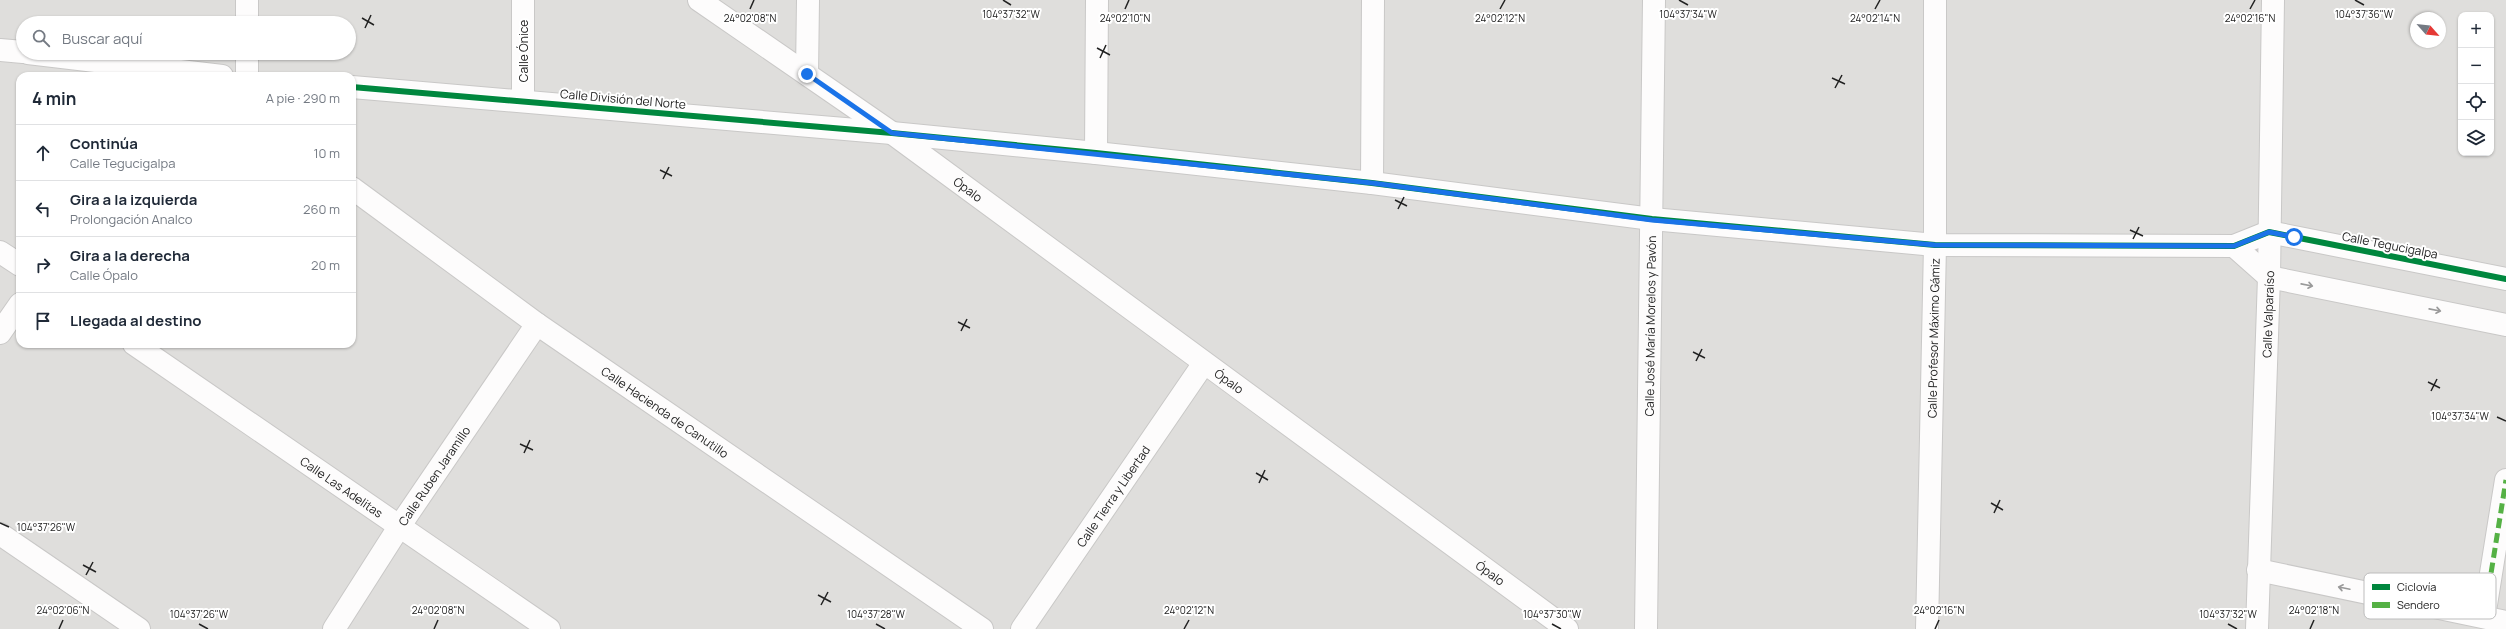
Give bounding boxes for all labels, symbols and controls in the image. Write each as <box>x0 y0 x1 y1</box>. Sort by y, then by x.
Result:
text: 104°37'32"W <box>982 7 1040 21</box>
text: 104°37'34"W <box>1659 7 1717 21</box>
text: 104°37'36"W <box>2335 7 2394 21</box>
text: 24°02'08"N <box>724 11 776 25</box>
text: 24°02'10"N <box>1100 11 1150 25</box>
text: 24°02'12"N <box>1475 11 1525 25</box>
text: 24°02'14"N <box>1850 11 1900 25</box>
text: 24°02'16"N <box>2225 11 2276 25</box>
north arrow <box>2410 12 2446 48</box>
map controls <box>2458 12 2494 156</box>
button: + <box>2458 12 2494 48</box>
search box <box>16 16 356 60</box>
street label: Calle Ónice <box>515 20 532 82</box>
icon: search <box>30 27 52 49</box>
text: Buscar aquí <box>62 28 143 49</box>
button: − <box>2458 48 2494 84</box>
route end <box>798 65 816 83</box>
button: locate <box>2458 84 2494 120</box>
street label: Calle División del Norte <box>559 85 687 113</box>
text: 4 min <box>32 87 76 110</box>
text: A pie · 290 m <box>266 89 340 107</box>
button: layers <box>2458 120 2494 156</box>
text: Continúa <box>70 133 138 154</box>
icon: ahead <box>32 142 54 164</box>
text: 10 m <box>313 144 340 162</box>
text: Calle Tegucigalpa <box>70 154 175 172</box>
street label: Ópalo <box>950 173 986 205</box>
text: Gira a la izquierda <box>70 189 197 210</box>
icon: left <box>32 198 54 220</box>
text: 260 m <box>303 200 340 218</box>
text: Prolongación Analco <box>70 210 192 228</box>
street label: Calle Tegucigalpa <box>2341 227 2439 263</box>
route start <box>2285 228 2303 246</box>
street label: Calle José María Morelos y Pavón <box>1640 235 1660 417</box>
text: Gira a la derecha <box>70 245 190 266</box>
icon: right <box>32 254 54 276</box>
text: 20 m <box>311 256 340 274</box>
street label: Calle Profesor Máximo Gámiz <box>1923 258 1943 418</box>
text: Calle Ópalo <box>70 266 138 284</box>
street label: Calle Valparaíso <box>2258 270 2278 358</box>
one-way arrow <box>2301 281 2314 289</box>
one-way arrow <box>2428 307 2441 315</box>
icon: arrive <box>32 310 54 332</box>
text: Llegada al destino <box>70 310 202 331</box>
street label: Calle Hacienda de Canutillo <box>598 362 732 462</box>
street label: Ópalo <box>1211 364 1247 397</box>
text: 104°37'34"W <box>2431 409 2489 423</box>
street label: Calle Ruben Jaramillo <box>394 422 474 529</box>
street label: Calle Tierra y Libertad <box>1072 442 1154 550</box>
street label: Calle Las Adelitas <box>297 452 387 521</box>
text: 104°37'26"W <box>17 520 76 534</box>
street label: Ópalo <box>1472 556 1509 589</box>
legend <box>2364 573 2496 619</box>
text: Ciclovía <box>2397 579 2437 594</box>
one-way arrow <box>2338 583 2351 591</box>
text: Sendero <box>2397 597 2440 612</box>
text: 24°02'06"N <box>37 603 90 617</box>
text: 24°02'08"N <box>412 603 464 617</box>
text: 24°02'12"N <box>1164 603 1214 617</box>
text: 24°02'16"N <box>1914 603 1965 617</box>
text: 24°02'18"N <box>2289 603 2339 617</box>
text: 104°37'26"W <box>170 607 229 621</box>
text: 104°37'28"W <box>847 607 906 621</box>
text: 104°37'30"W <box>1523 607 1582 621</box>
text: 104°37'32"W <box>2199 607 2257 621</box>

